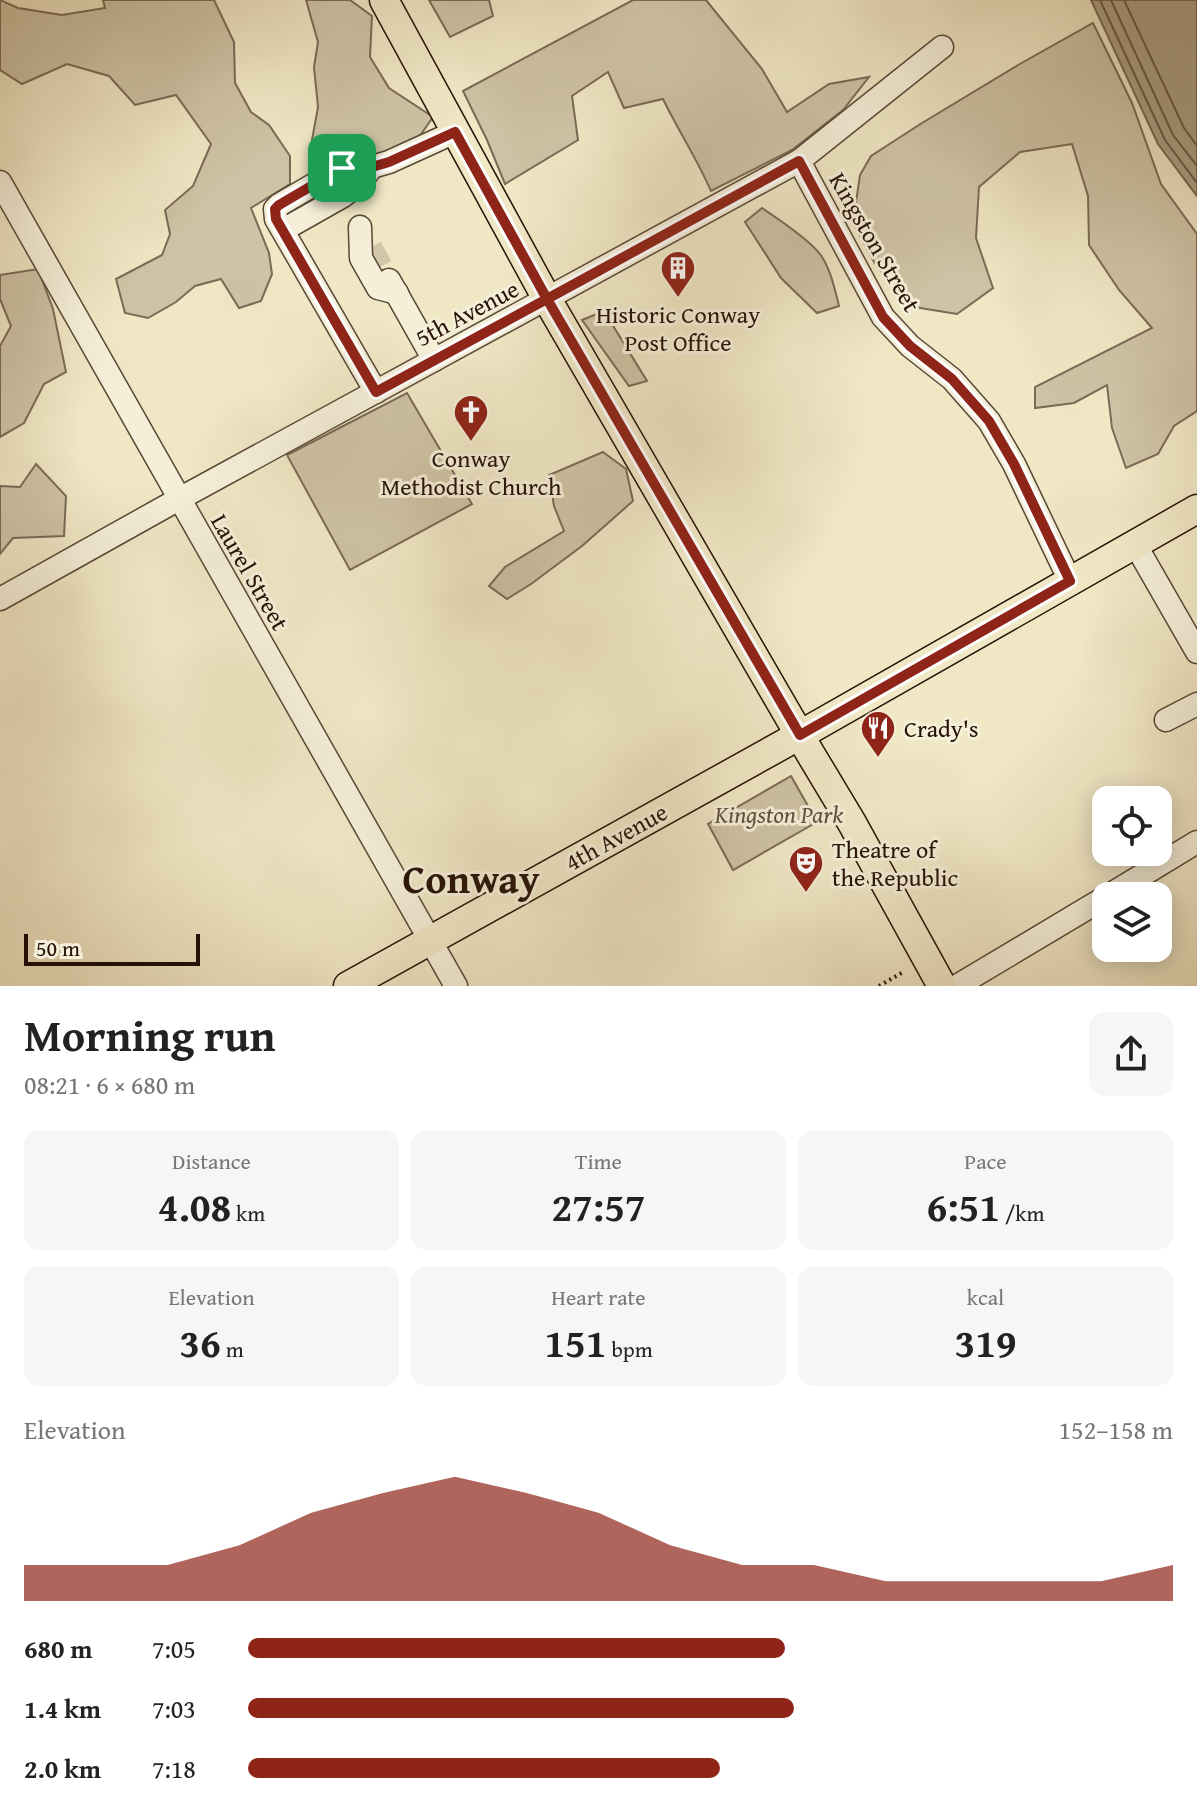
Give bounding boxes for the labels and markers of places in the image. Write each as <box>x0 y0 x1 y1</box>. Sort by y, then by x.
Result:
pin <box>308 134 376 202</box>
building icon: Historic Conway Post Office <box>659 249 697 299</box>
place label: Historic Conway Post Office <box>596 297 760 360</box>
church icon: Conway Methodist Church <box>452 393 490 443</box>
place label: Conway Methodist Church <box>381 441 562 504</box>
restaurant icon: Crady's <box>859 709 897 759</box>
place label: Crady's <box>904 711 979 746</box>
place label: Theatre of the Republic <box>832 832 958 895</box>
theatre icon: Theatre of the Republic <box>787 844 825 894</box>

